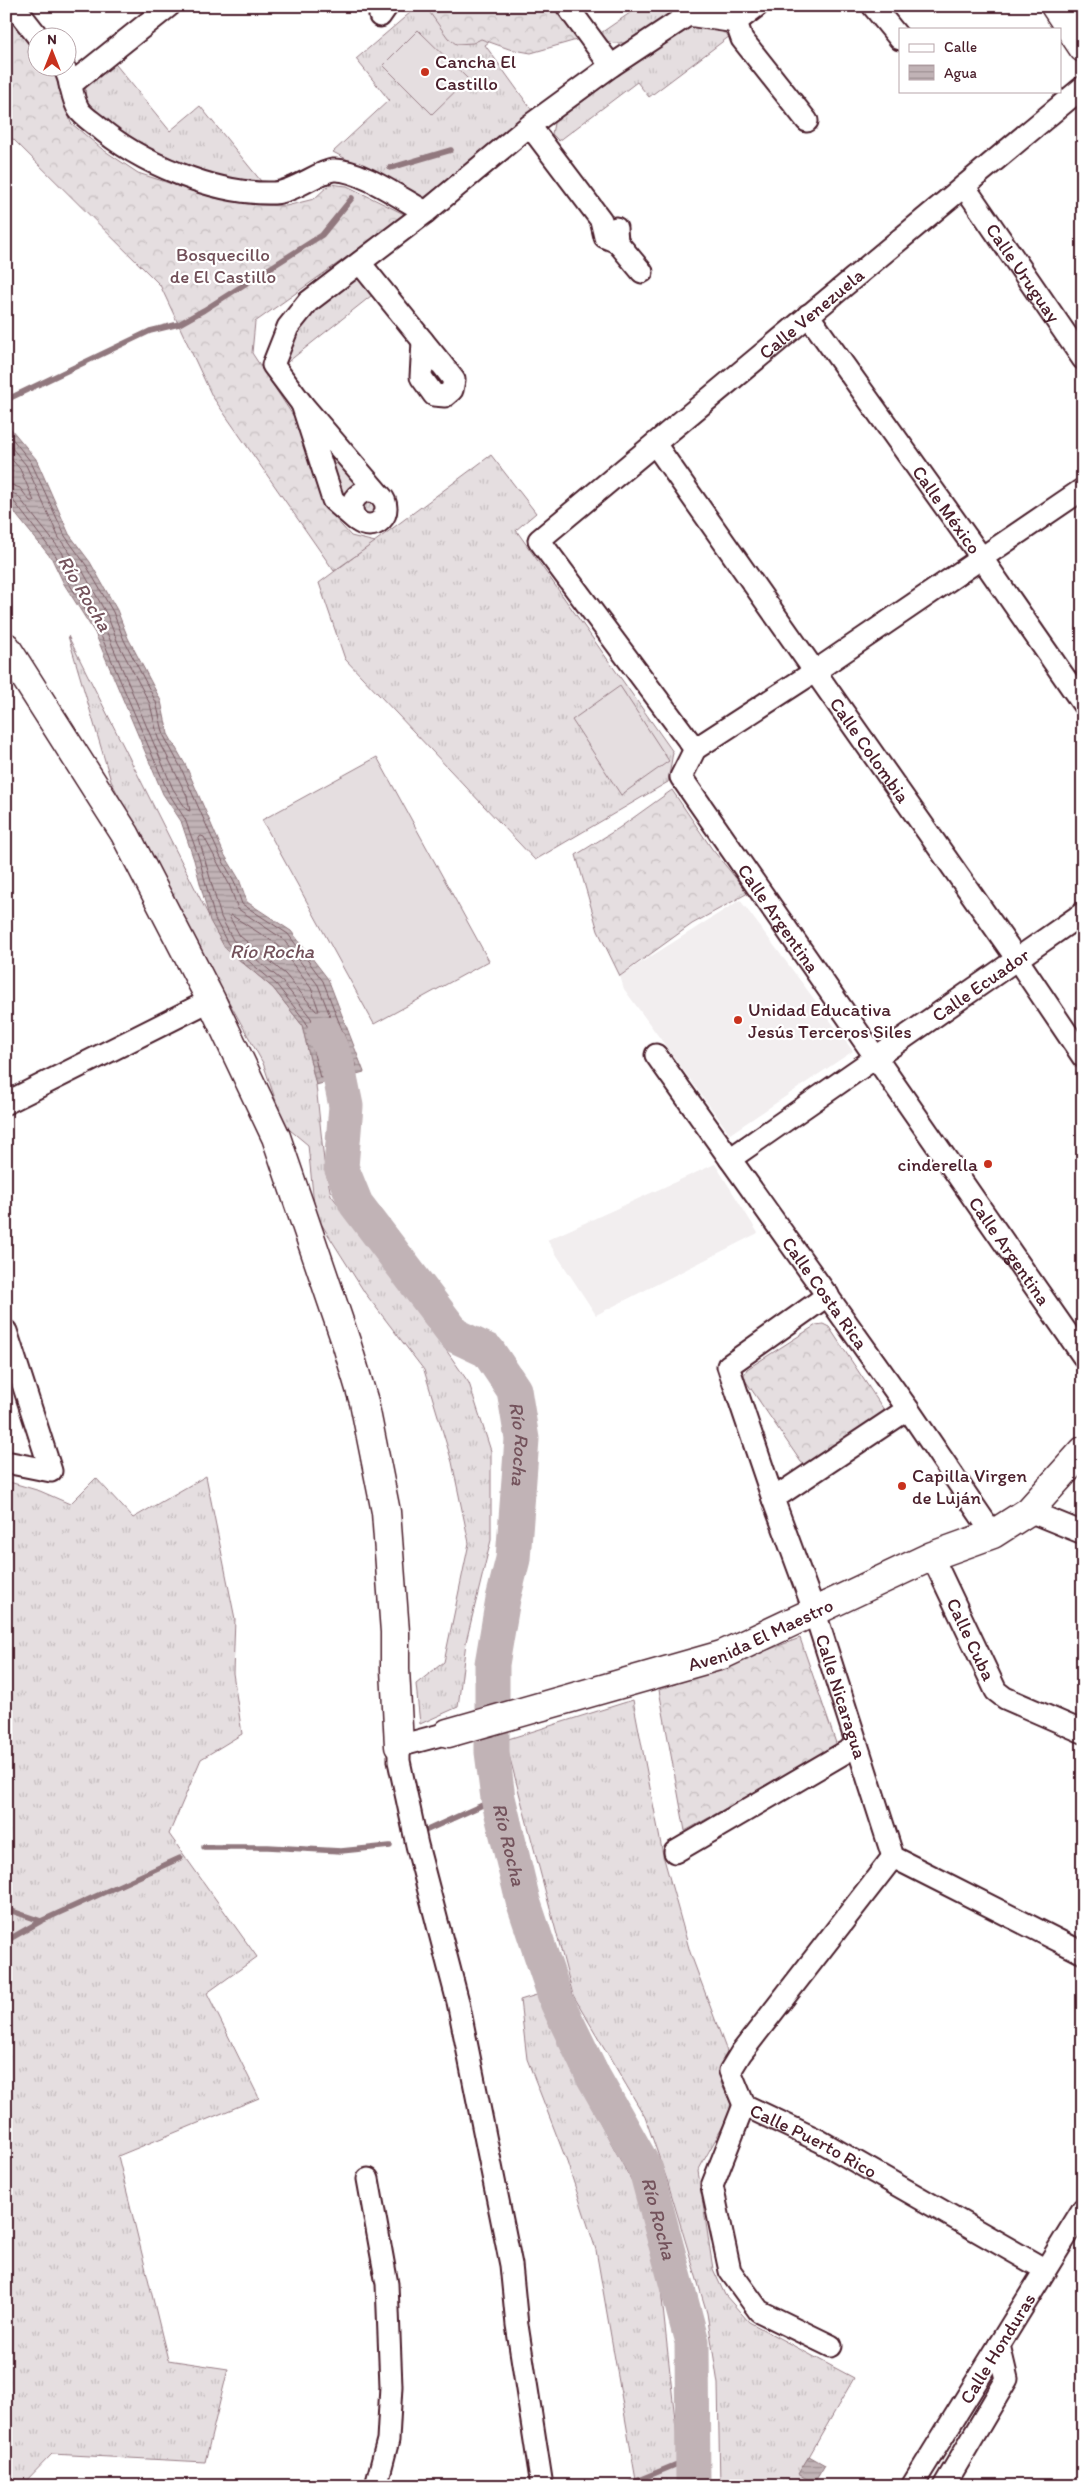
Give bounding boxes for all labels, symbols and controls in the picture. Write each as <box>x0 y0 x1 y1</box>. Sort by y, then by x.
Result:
north arrow <box>28 28 78 78</box>
legend <box>899 28 1062 92</box>
text: N <box>47 31 57 48</box>
text: Calle <box>944 38 977 56</box>
place label: Cancha El Castillo <box>435 50 517 95</box>
text: Agua <box>944 64 978 82</box>
marker: Cancha El Castillo <box>419 66 431 78</box>
street label: Calle Uruguay <box>981 218 1066 327</box>
park label: Bosquecillo de El Castillo <box>170 243 276 288</box>
street label: Calle Venezuela <box>754 263 869 364</box>
street label: Calle México <box>908 461 986 558</box>
water label: Río Rocha <box>53 551 117 636</box>
street label: Calle Colombia <box>825 693 915 807</box>
street label: Calle Argentina <box>733 859 825 977</box>
water label: Río Rocha <box>230 939 315 963</box>
street label: Calle Ecuador <box>927 942 1034 1026</box>
place label: Unidad Educativa Jesús Terceros Siles <box>748 998 912 1043</box>
marker: Unidad Educativa Jesús Terceros Siles <box>732 1014 744 1026</box>
place label: cinderella <box>897 1153 978 1176</box>
marker: cinderella <box>982 1158 994 1170</box>
street label: Calle Argentina <box>964 1192 1056 1309</box>
street label: Calle Costa Rica <box>777 1232 873 1354</box>
water label: Río Rocha <box>504 1400 534 1487</box>
place label: Capilla Virgen de Luján <box>912 1464 1027 1509</box>
marker: Capilla Virgen de Luján <box>896 1480 908 1492</box>
street label: Avenida El Maestro <box>685 1593 837 1676</box>
street label: Calle Cuba <box>942 1594 1001 1684</box>
street label: Calle Nicaragua <box>811 1631 872 1762</box>
water label: Río Rocha <box>488 1801 531 1889</box>
street label: Calle Puerto Rico <box>746 2098 881 2183</box>
water label: Río Rocha <box>636 2174 682 2263</box>
street label: Calle Honduras <box>954 2289 1040 2408</box>

